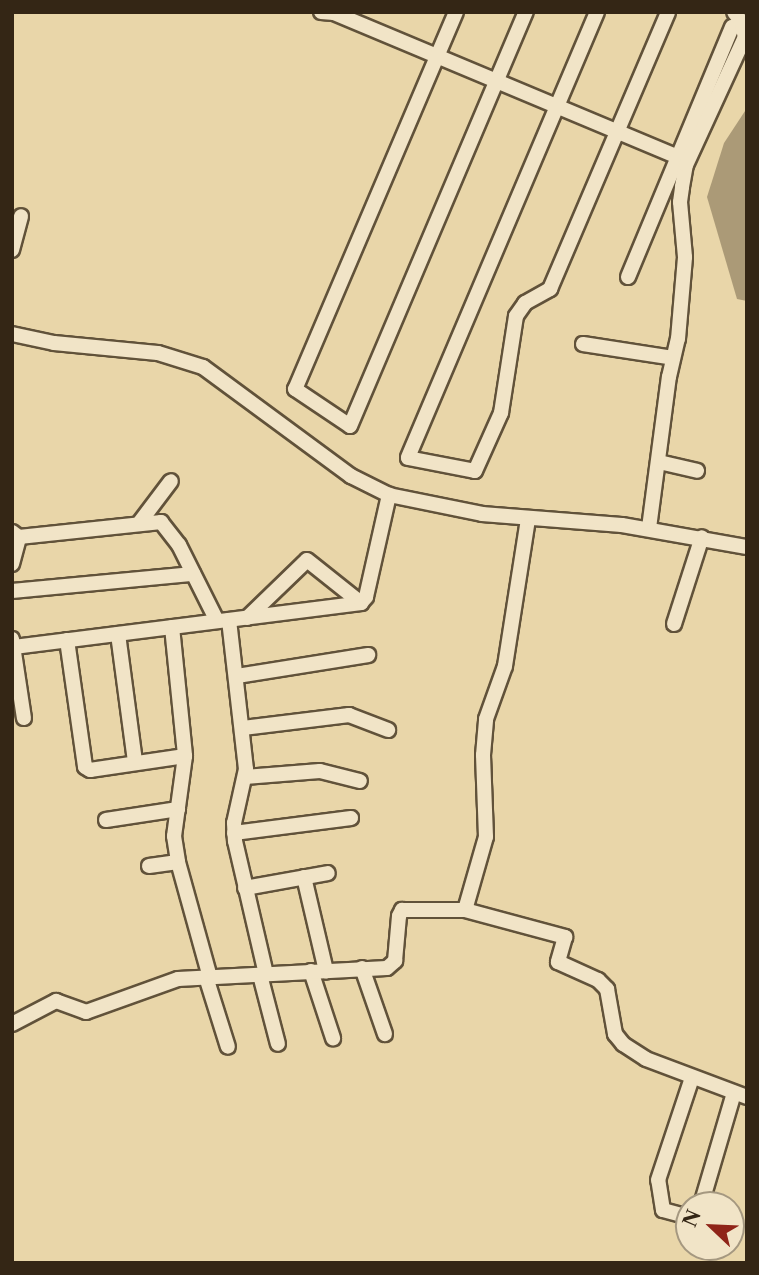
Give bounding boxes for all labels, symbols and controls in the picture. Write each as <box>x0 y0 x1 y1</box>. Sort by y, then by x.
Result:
north arrow <box>675 1191 745 1261</box>
text: N <box>678 1206 706 1230</box>

